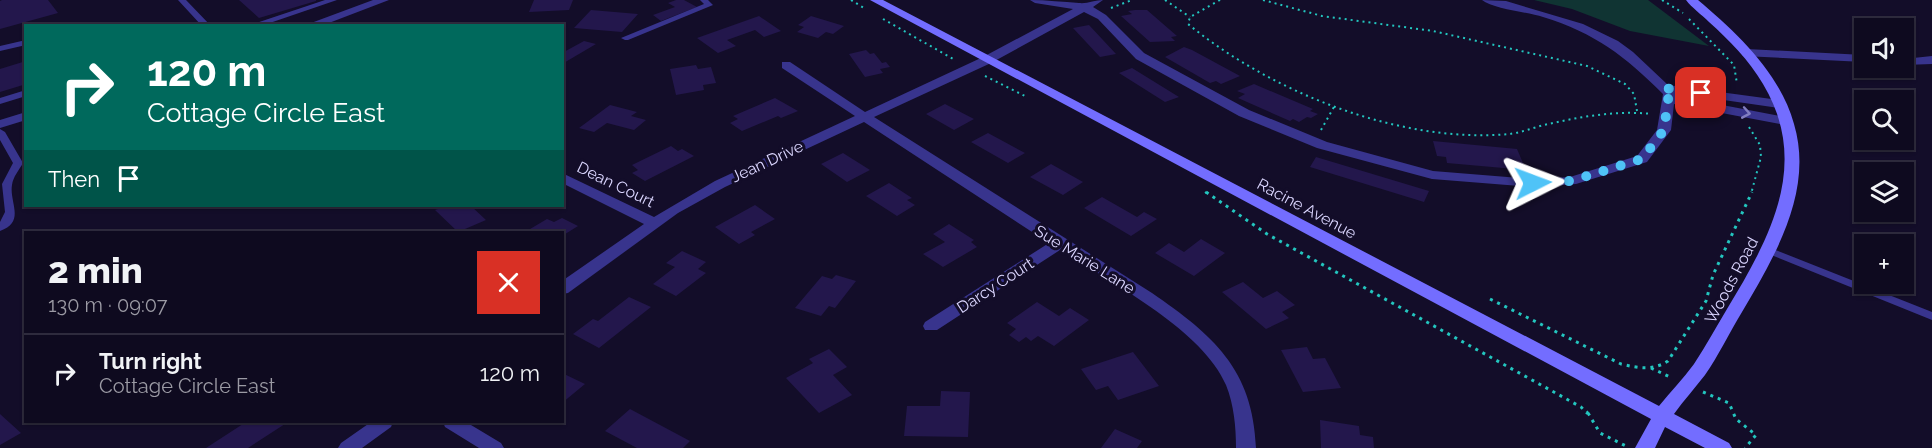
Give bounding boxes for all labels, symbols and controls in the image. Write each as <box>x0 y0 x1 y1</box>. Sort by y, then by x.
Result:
map controls <box>1854 18 1914 294</box>
button: sound <box>1854 18 1914 78</box>
text: 120 m <box>147 47 266 96</box>
icon: right <box>48 48 126 126</box>
pin <box>1675 67 1726 118</box>
icon: arrive <box>1684 76 1717 109</box>
button: search <box>1854 90 1914 150</box>
text: Cottage Circle East <box>147 97 385 128</box>
one-way arrow <box>1742 107 1751 119</box>
street label: Jean Drive <box>728 137 806 186</box>
position arrow <box>1501 151 1565 215</box>
street label: Dean Court <box>574 158 658 212</box>
icon: arrive <box>112 162 145 195</box>
button: layers <box>1854 162 1914 222</box>
text: Then <box>48 166 100 192</box>
street label: Racine Avenue <box>1254 174 1360 243</box>
street label: Sue Marie Lane <box>1031 221 1138 298</box>
street label: Woods Road <box>1701 234 1762 327</box>
button: + <box>1854 234 1914 294</box>
text: 2 min <box>48 249 143 291</box>
button: close <box>477 251 540 314</box>
street label: Darcy Court <box>953 253 1038 317</box>
text: 130 m · 09:07 <box>48 293 167 317</box>
text: Turn right <box>99 348 202 374</box>
icon: right <box>48 357 81 390</box>
text: 120 m <box>480 360 540 386</box>
text: Cottage Circle East <box>99 374 275 398</box>

